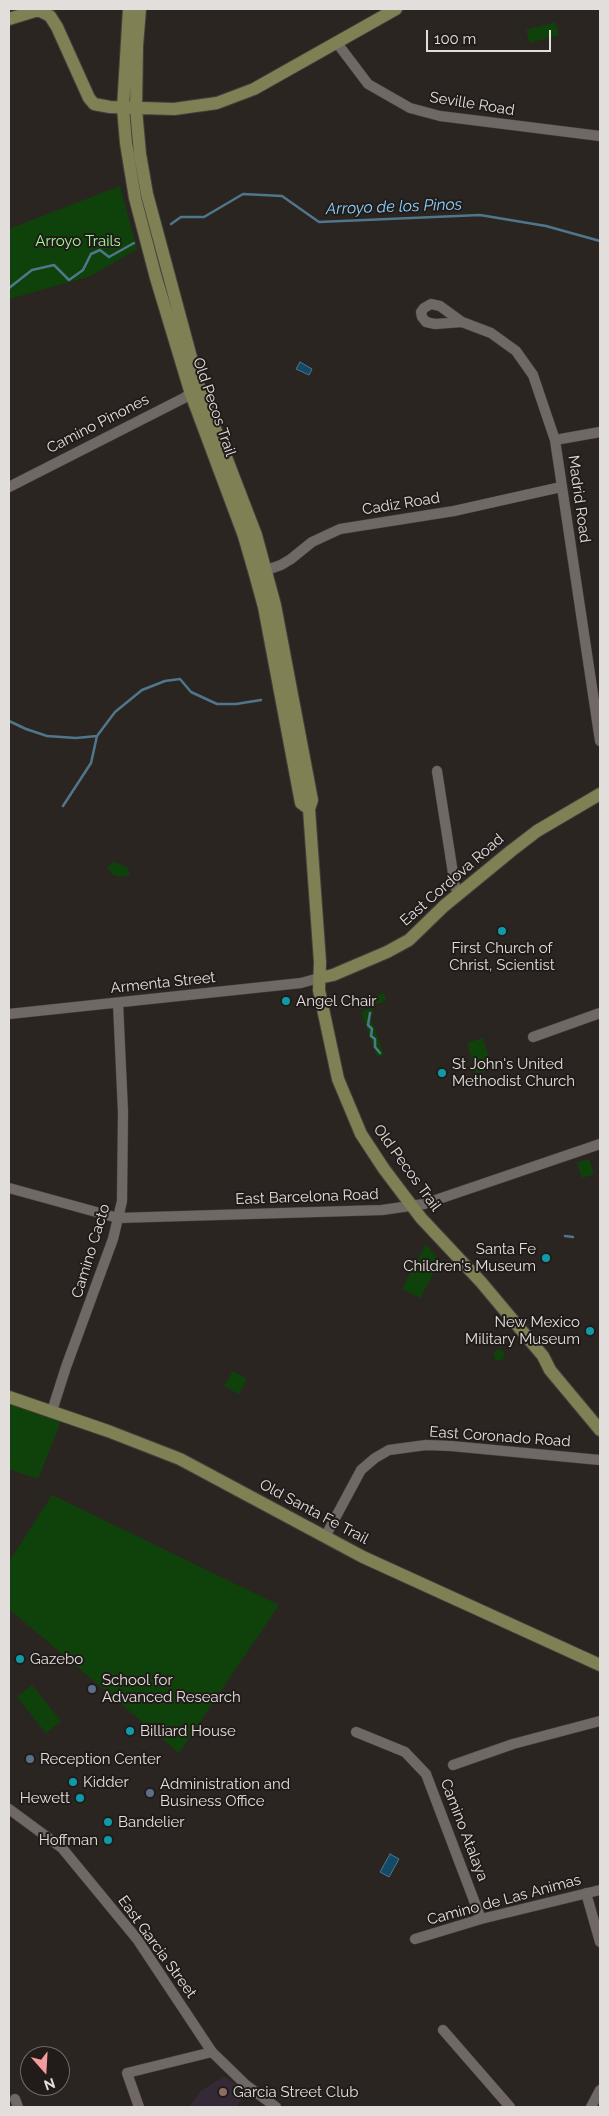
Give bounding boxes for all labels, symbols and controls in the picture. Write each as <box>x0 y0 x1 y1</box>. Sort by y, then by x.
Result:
scale bar <box>429 20 554 52</box>
text: 100 m <box>434 30 476 48</box>
street label: Seville Road <box>428 88 516 120</box>
water label: Arroyo de los Pinos <box>326 195 462 219</box>
park label: Arroyo Trails <box>35 232 121 250</box>
street label: Old Pecos Trail <box>189 355 239 459</box>
street label: Camino Pinones <box>44 391 152 457</box>
street label: Madrid Road <box>564 454 594 544</box>
street label: Cadiz Road <box>361 489 441 519</box>
street label: East Cordova Road <box>397 830 507 930</box>
marker: First Church of Christ, Scientist <box>496 925 508 937</box>
place label: First Church of Christ, Scientist <box>449 939 555 974</box>
street label: Armenta Street <box>110 969 216 997</box>
place label: Angel Chair <box>296 992 377 1010</box>
marker: Angel Chair <box>280 995 292 1007</box>
place label: St John's United Methodist Church <box>452 1055 575 1090</box>
marker: St John's United Methodist Church <box>436 1067 448 1079</box>
street label: Old Pecos Trail <box>369 1121 445 1215</box>
street label: East Barcelona Road <box>235 1186 379 1208</box>
street label: Camino Cacto <box>68 1202 114 1300</box>
place label: Santa Fe Children's Museum <box>403 1240 536 1275</box>
marker: Santa Fe Children's Museum <box>540 1252 552 1264</box>
place label: New Mexico Military Museum <box>465 1313 580 1348</box>
marker: New Mexico Military Museum <box>584 1325 596 1337</box>
street label: East Coronado Road <box>429 1423 571 1451</box>
street label: Old Santa Fe Trail <box>256 1476 372 1548</box>
place label: Gazebo <box>30 1650 83 1668</box>
marker: Gazebo <box>14 1653 26 1665</box>
place label: School for Advanced Research <box>102 1671 241 1706</box>
marker: School for Advanced Research <box>86 1683 98 1695</box>
place label: Billiard House <box>140 1722 236 1740</box>
marker: Billiard House <box>124 1725 136 1737</box>
place label: Reception Center <box>40 1750 161 1768</box>
marker: Reception Center <box>24 1753 36 1765</box>
place label: Kidder <box>83 1773 129 1791</box>
place label: Administration and Business Office <box>160 1775 290 1810</box>
marker: Kidder <box>67 1776 79 1788</box>
street label: Camino Atalaya <box>436 1776 492 1884</box>
marker: Administration and Business Office <box>144 1787 156 1799</box>
place label: Hewett <box>20 1789 70 1807</box>
marker: Hewett <box>74 1792 86 1804</box>
place label: Bandelier <box>118 1813 184 1831</box>
marker: Bandelier <box>102 1816 114 1828</box>
place label: Hoffman <box>39 1831 98 1849</box>
marker: Hoffman <box>102 1834 114 1846</box>
street label: Camino de Las Animas <box>425 1871 583 1929</box>
street label: East Garcia Street <box>114 1892 200 2002</box>
north arrow <box>20 2046 70 2096</box>
text: N <box>42 2075 57 2094</box>
place label: Garcia Street Club <box>233 2083 358 2101</box>
marker: Garcia Street Club <box>217 2086 229 2098</box>

